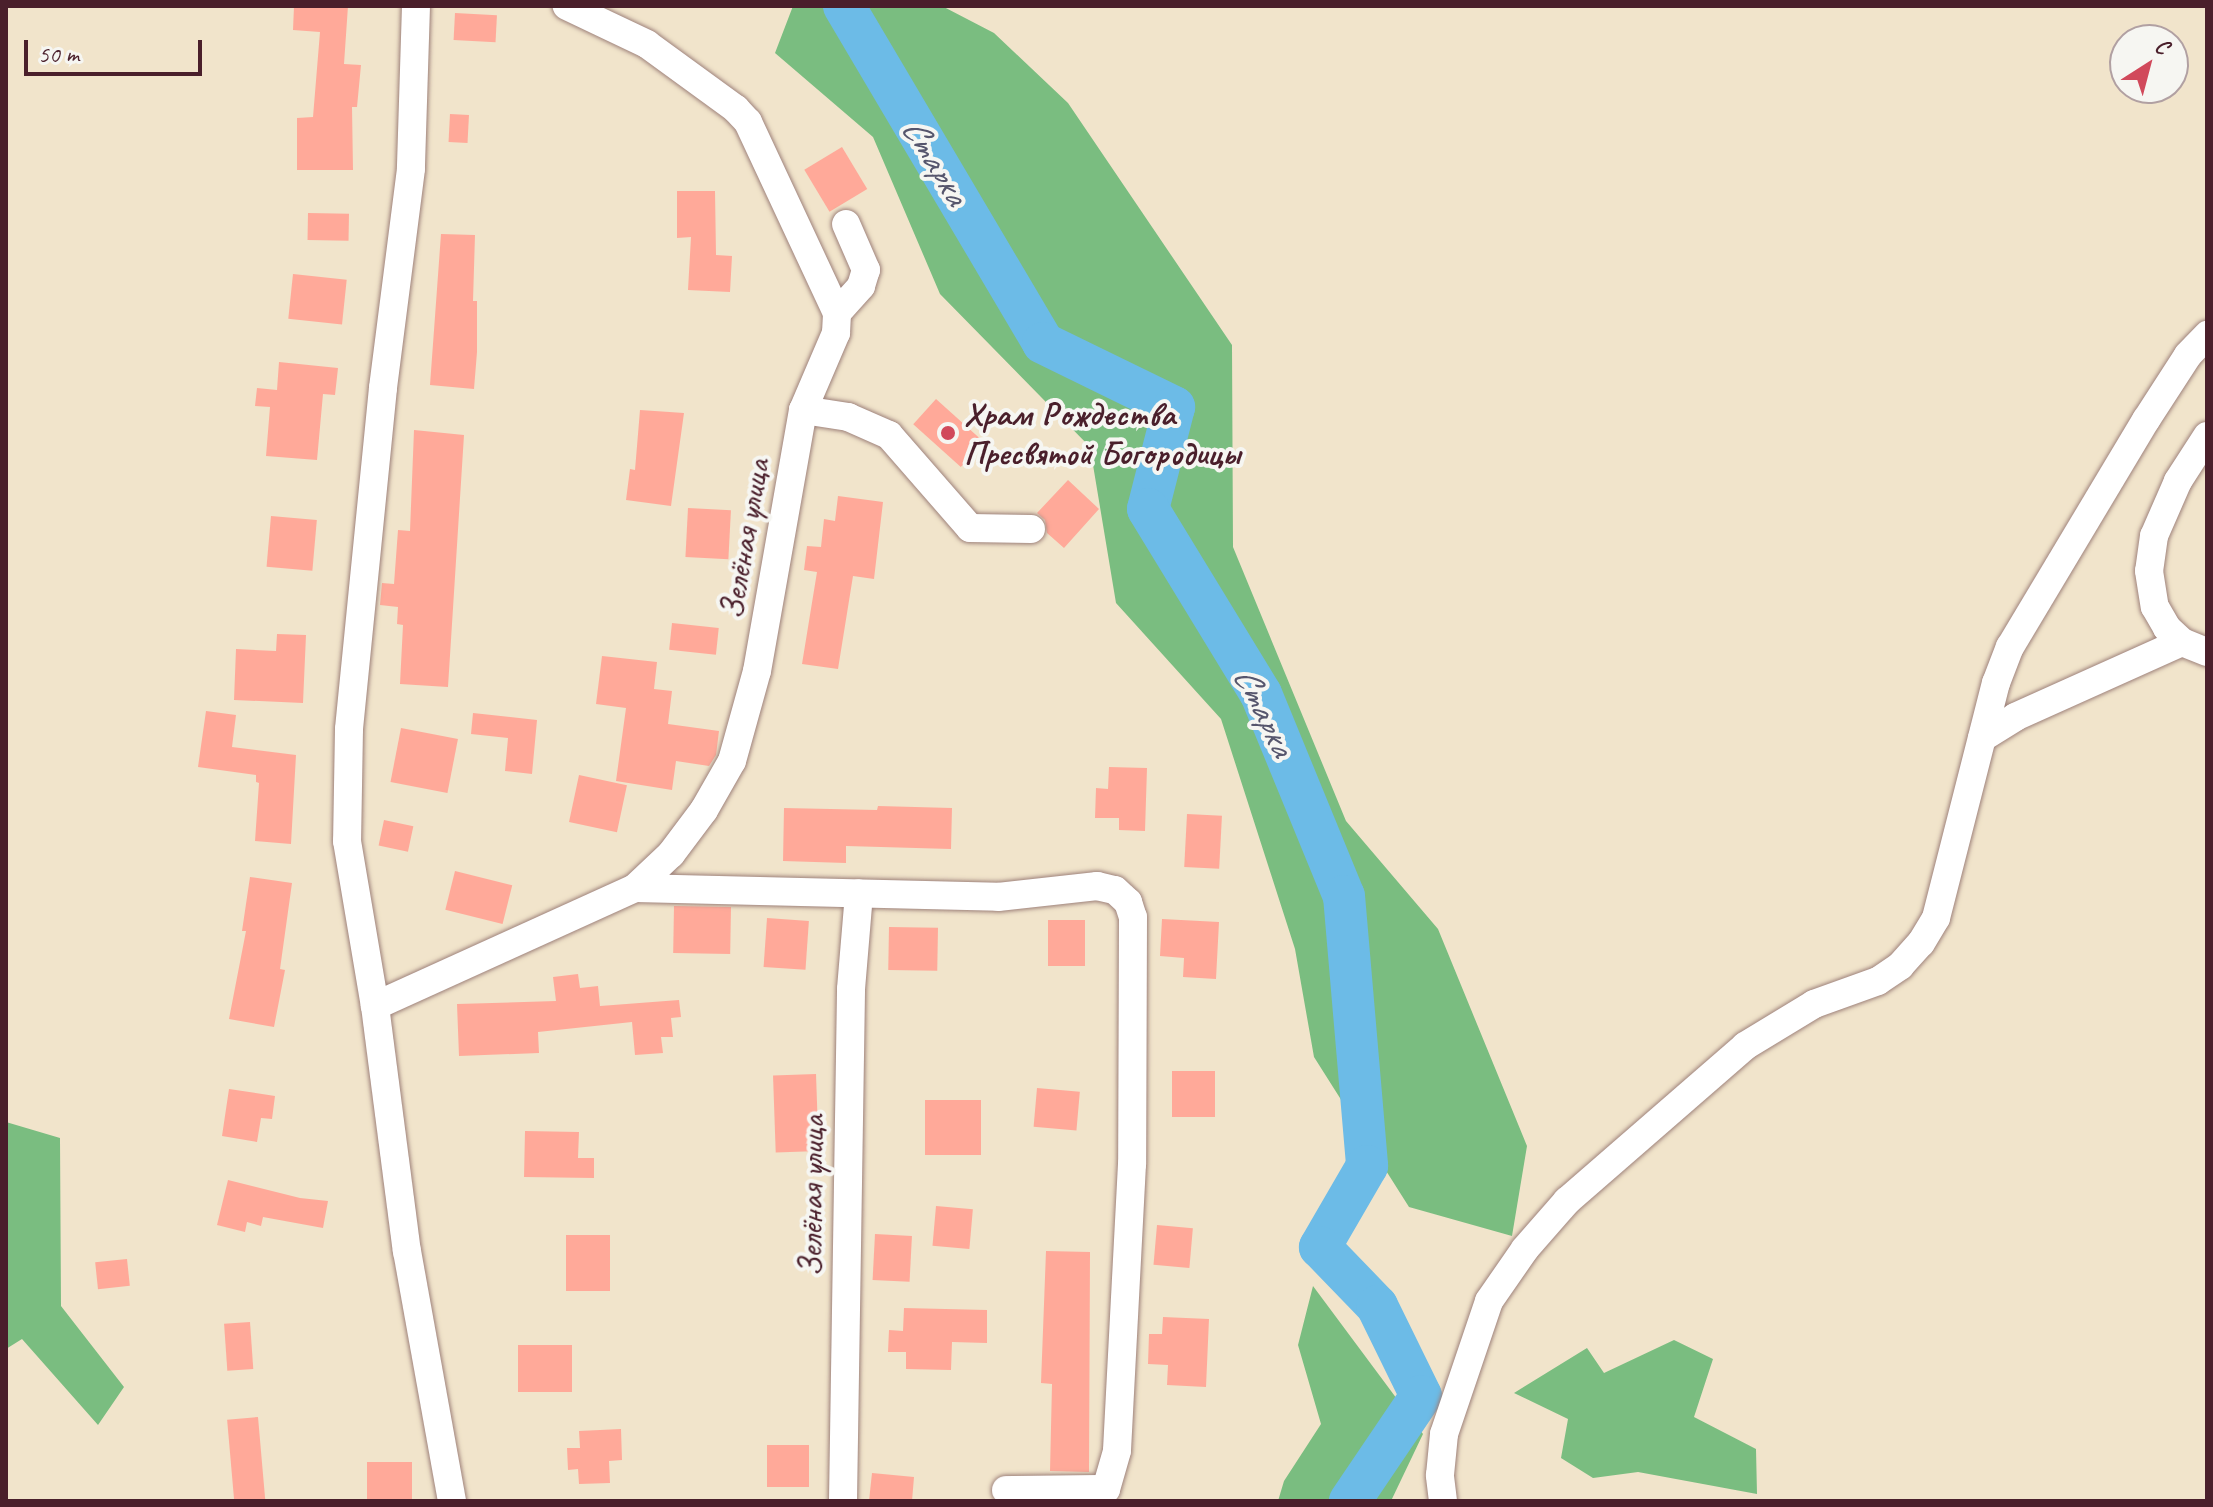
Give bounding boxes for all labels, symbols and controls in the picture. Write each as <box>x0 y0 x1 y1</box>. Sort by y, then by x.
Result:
scale bar <box>28 24 206 74</box>
north arrow <box>2109 24 2189 104</box>
text: С <box>2149 32 2175 61</box>
text: 50 m <box>38 39 79 69</box>
water label: Старка <box>892 110 978 212</box>
place label: Храм Рождества Пресвятой Богородицы <box>964 393 1240 472</box>
marker: Храм Рождества Пресвятой Богородицы <box>939 424 957 442</box>
street label: Зелёная улица <box>710 454 778 624</box>
water label: Старка <box>1224 659 1304 763</box>
street label: Зелёная улица <box>789 1113 833 1279</box>

